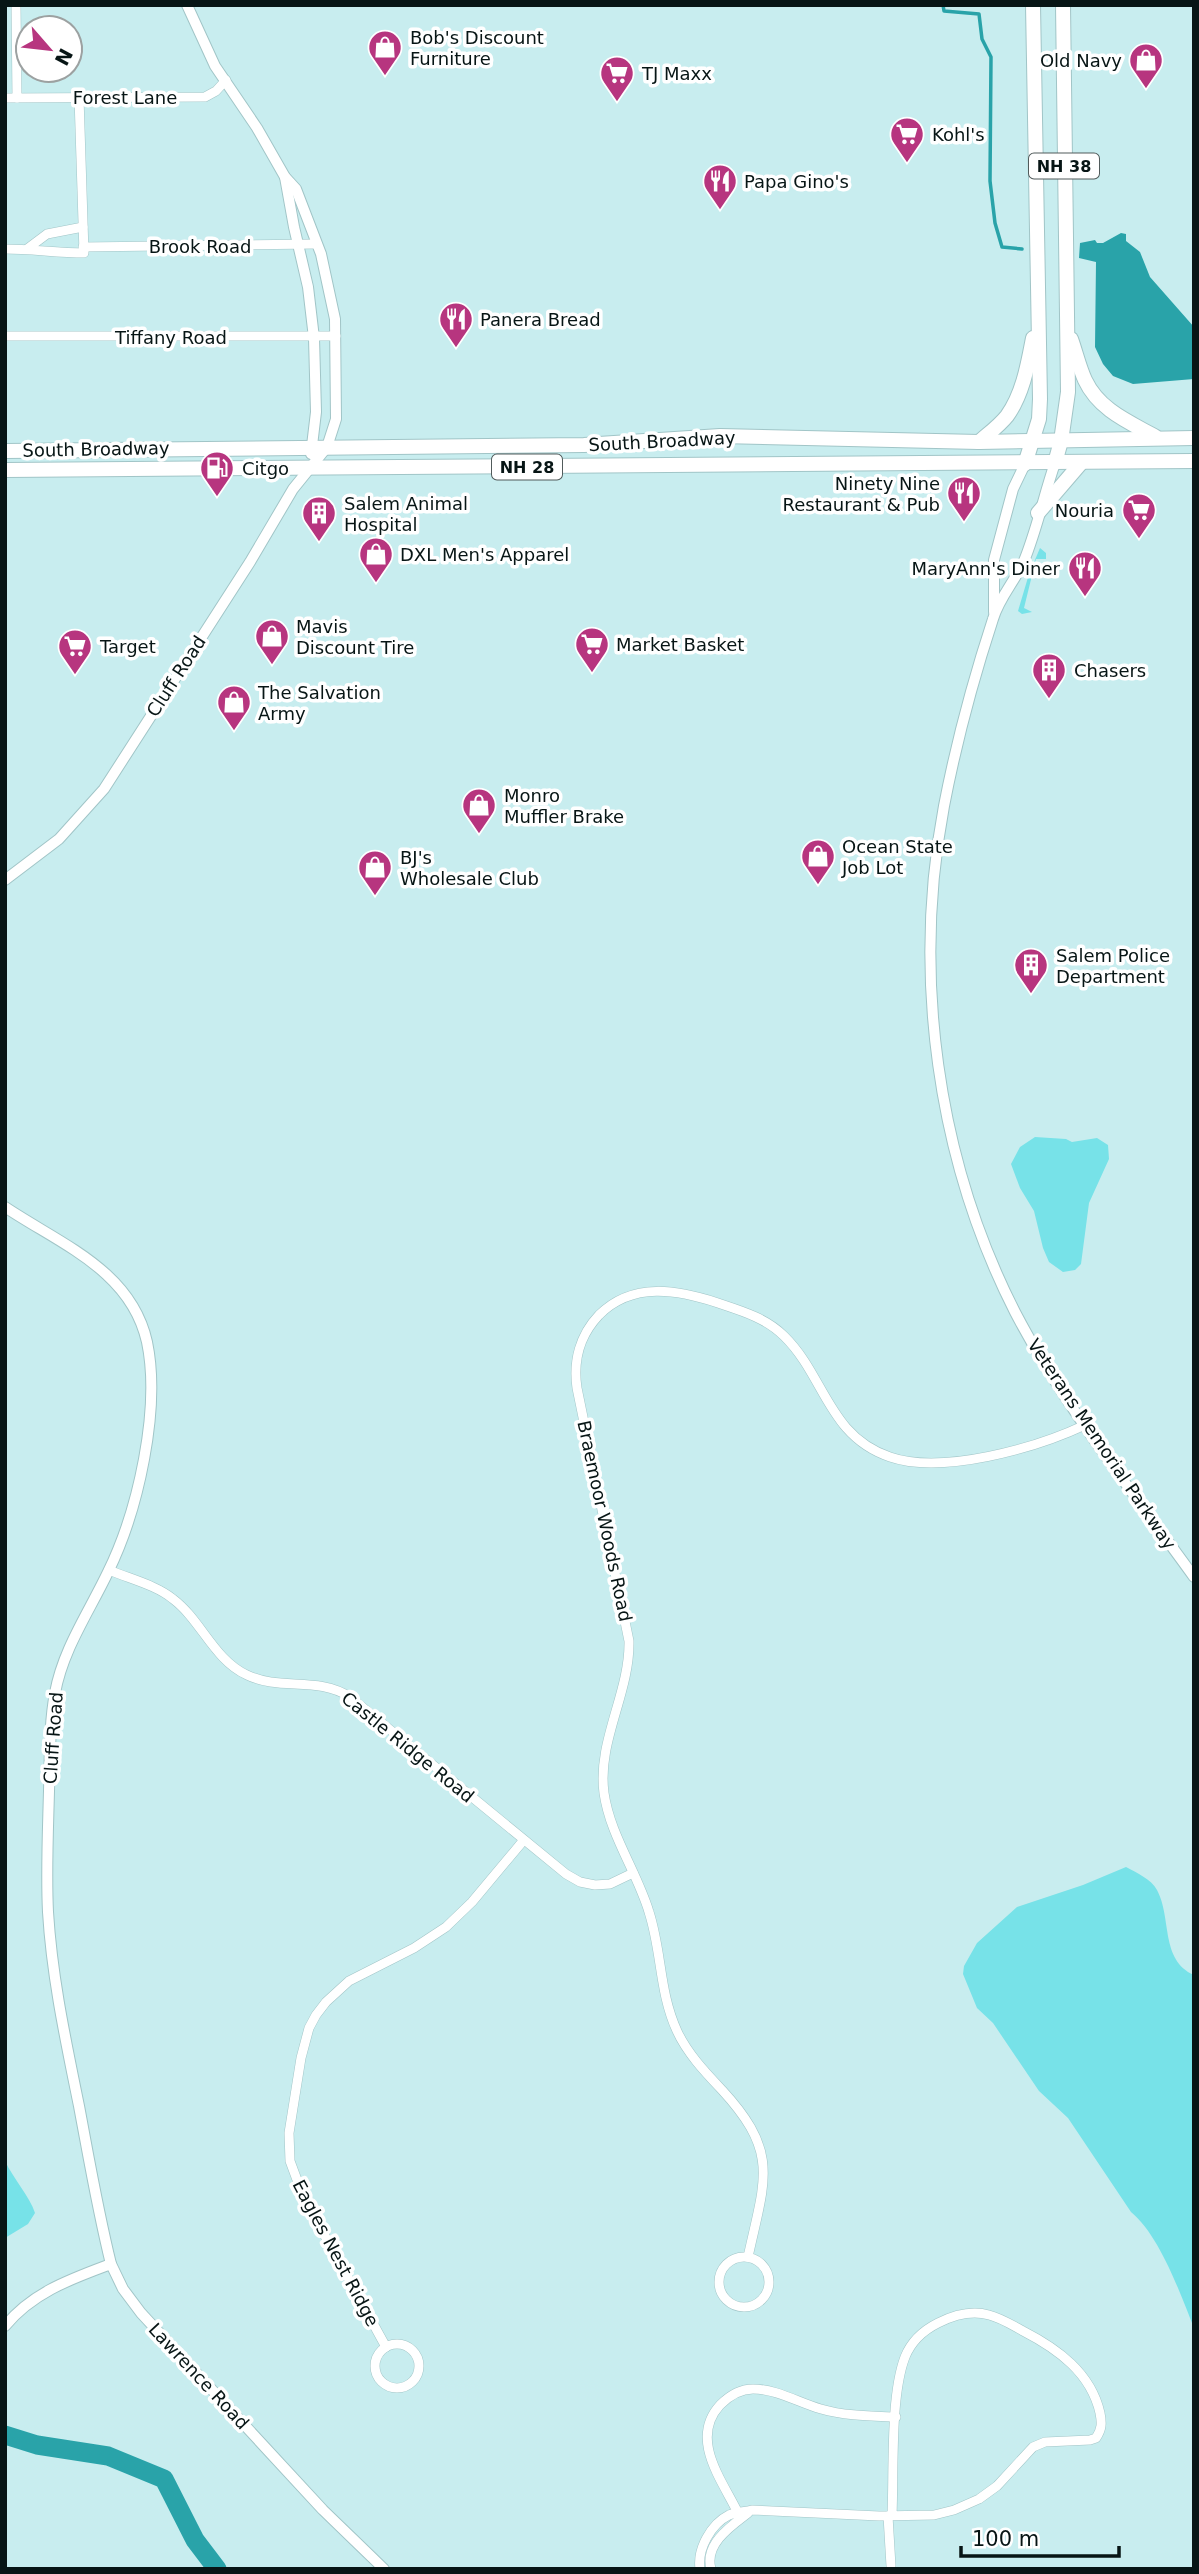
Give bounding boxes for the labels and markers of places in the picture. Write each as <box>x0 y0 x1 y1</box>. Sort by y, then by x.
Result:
place label: Bob's Discount Furniture <box>410 27 544 69</box>
shop icon: Bob's Discount Furniture <box>366 28 404 77</box>
shop icon: Old Navy <box>1127 41 1165 90</box>
place label: Old Navy <box>1040 50 1122 71</box>
supermarket icon: TJ Maxx <box>598 54 636 103</box>
place label: TJ Maxx <box>641 63 712 84</box>
supermarket icon: Kohl's <box>888 115 926 164</box>
place label: Kohl's <box>932 124 985 145</box>
restaurant icon: Papa Gino's <box>701 162 739 211</box>
place label: Papa Gino's <box>744 171 849 192</box>
restaurant icon: Panera Bread <box>437 300 475 349</box>
place label: Panera Bread <box>480 309 601 330</box>
fuel station icon: Citgo <box>198 449 236 498</box>
place label: Citgo <box>242 458 289 479</box>
place label: Ninety Nine Restaurant & Pub <box>783 473 940 515</box>
restaurant icon: Ninety Nine Restaurant & Pub <box>945 474 983 523</box>
supermarket icon: Nouria <box>1120 491 1158 540</box>
place label: Salem Animal Hospital <box>344 493 468 535</box>
building icon: Salem Animal Hospital <box>300 494 338 543</box>
place label: Nouria <box>1055 500 1114 521</box>
shop icon: DXL Men's Apparel <box>357 535 395 584</box>
place label: DXL Men's Apparel <box>400 544 569 565</box>
restaurant icon: MaryAnn's Diner <box>1066 549 1104 598</box>
place label: MaryAnn's Diner <box>911 558 1061 579</box>
place label: Mavis Discount Tire <box>296 616 414 658</box>
shop icon: Mavis Discount Tire <box>253 617 291 666</box>
supermarket icon: Market Basket <box>573 625 611 674</box>
supermarket icon: Target <box>56 627 94 676</box>
place label: Market Basket <box>616 634 744 655</box>
place label: Target <box>99 636 156 657</box>
building icon: Chasers <box>1030 651 1068 700</box>
place label: Chasers <box>1074 660 1146 681</box>
place label: The Salvation Army <box>257 682 381 724</box>
shop icon: The Salvation Army <box>215 683 253 732</box>
place label: Monro Muffler Brake <box>504 785 624 827</box>
shop icon: Monro Muffler Brake <box>460 786 498 835</box>
place label: Ocean State Job Lot <box>841 836 953 878</box>
shop icon: Ocean State Job Lot <box>799 837 837 886</box>
place label: BJ's Wholesale Club <box>400 847 539 889</box>
shop icon: BJ's Wholesale Club <box>356 848 394 897</box>
place label: Salem Police Department <box>1056 945 1170 987</box>
building icon: Salem Police Department <box>1012 946 1050 995</box>

